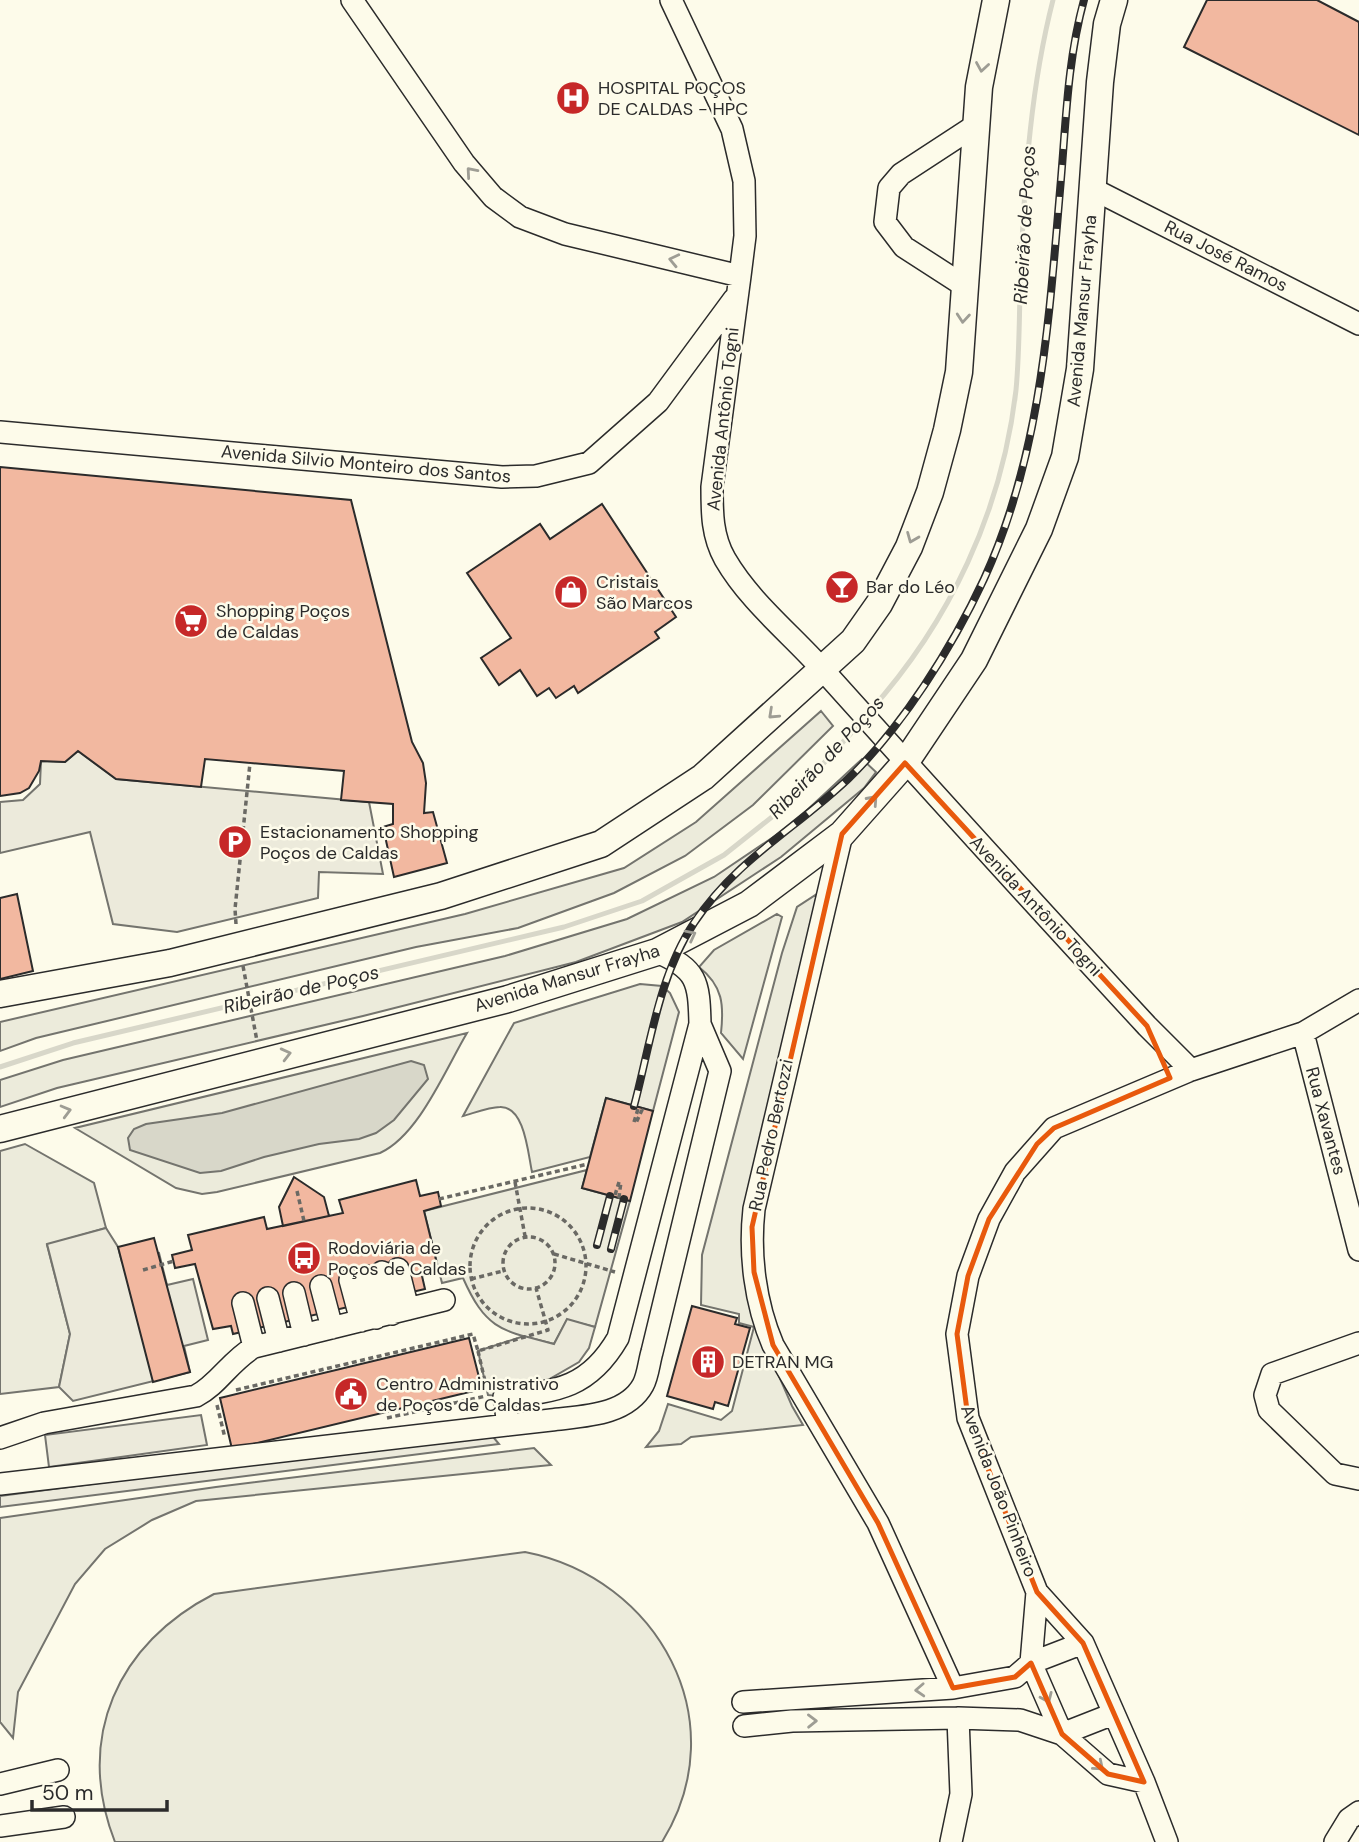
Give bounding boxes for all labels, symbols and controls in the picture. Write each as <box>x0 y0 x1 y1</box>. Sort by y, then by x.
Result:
one-way arrow <box>975 61 990 73</box>
place label: HOSPITAL POÇOS DE CALDAS - HPC <box>598 76 748 121</box>
hospital icon: HOSPITAL POÇOS DE CALDAS - HPC <box>554 79 592 117</box>
water label: Ribeirão de Poços <box>1008 145 1041 305</box>
one-way arrow <box>467 167 479 180</box>
street label: Avenida Mansur Frayha <box>1062 214 1102 408</box>
street label: Rua José Ramos <box>1160 215 1292 297</box>
one-way arrow <box>668 254 680 268</box>
one-way arrow <box>956 313 971 324</box>
street label: Avenida Antônio Togni <box>701 326 745 512</box>
street label: Avenida Silvio Monteiro dos Santos <box>220 439 512 489</box>
one-way arrow <box>907 532 921 544</box>
bar icon: Bar do Léo <box>823 568 861 606</box>
place label: Cristais São Marcos <box>596 570 693 615</box>
shop icon: Cristais São Marcos <box>552 573 590 611</box>
place label: Bar do Léo <box>866 575 955 599</box>
place label: Shopping Poços de Caldas <box>216 599 350 644</box>
supermarket icon: Shopping Poços de Caldas <box>172 602 210 640</box>
water label: Ribeirão de Poços <box>763 691 890 824</box>
one-way arrow <box>768 706 781 719</box>
one-way arrow <box>865 795 877 808</box>
place label: Estacionamento Shopping Poços de Caldas <box>260 820 479 865</box>
parking icon: Estacionamento Shopping Poços de Caldas <box>216 823 254 861</box>
street label: Avenida Antônio Togni <box>964 830 1108 982</box>
one-way arrow <box>684 929 696 943</box>
street label: Avenida Mansur Frayha <box>471 938 663 1018</box>
water label: Ribeirão de Poços <box>221 959 381 1020</box>
one-way arrow <box>280 1048 292 1062</box>
street label: Rua Pedro Bertozzi <box>743 1057 799 1213</box>
street label: Rua Xavantes <box>1300 1064 1352 1178</box>
one-way arrow <box>60 1105 72 1119</box>
place label: Rodoviária de Poços de Caldas <box>328 1236 467 1281</box>
bus stop icon: Rodoviária de Poços de Caldas <box>285 1239 323 1277</box>
building icon: DETRAN MG <box>689 1343 727 1381</box>
place label: DETRAN MG <box>732 1350 833 1374</box>
place label: Centro Administrativo de Poços de Caldas <box>376 1372 559 1417</box>
public building icon: Centro Administrativo de Poços de Caldas <box>332 1375 370 1413</box>
street label: Avenida João Pinheiro <box>955 1401 1043 1581</box>
one-way arrow <box>914 1683 925 1698</box>
one-way arrow <box>1038 1691 1052 1704</box>
one-way arrow <box>807 1713 818 1729</box>
one-way arrow <box>1091 1758 1104 1770</box>
scale bar <box>32 1769 166 1813</box>
text: 50 m <box>42 1779 93 1807</box>

